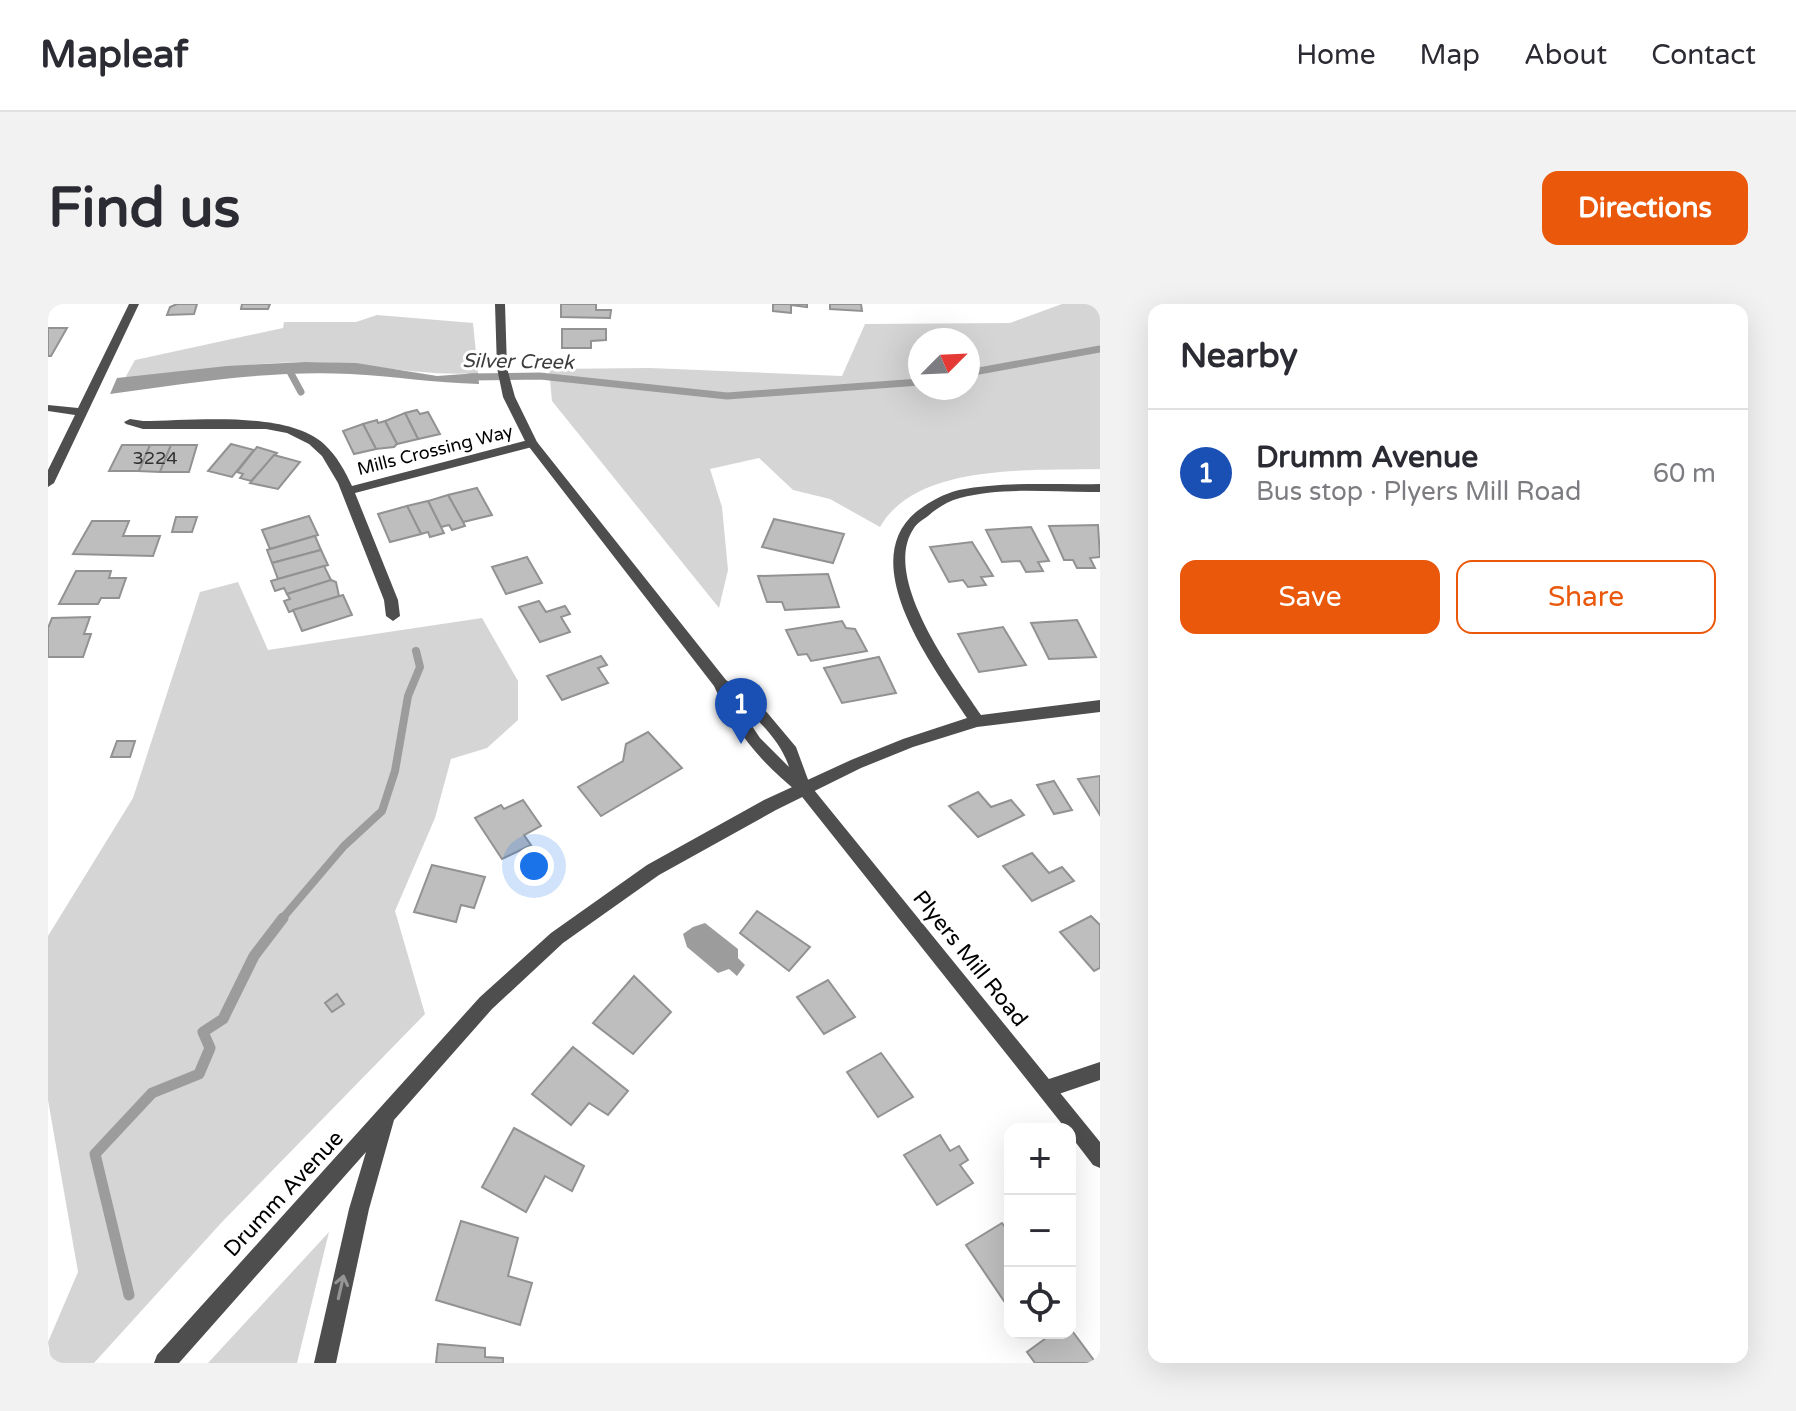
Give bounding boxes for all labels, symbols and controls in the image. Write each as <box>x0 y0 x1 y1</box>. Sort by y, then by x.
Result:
text: Mapleaf <box>40 32 188 78</box>
text: Home <box>1296 38 1376 72</box>
text: Map <box>1420 38 1480 72</box>
text: About <box>1524 38 1607 72</box>
text: Contact <box>1651 38 1756 72</box>
button: Directions <box>1542 171 1748 245</box>
text: Find us <box>48 175 240 242</box>
north arrow <box>908 328 980 400</box>
text: Nearby <box>1180 336 1298 377</box>
water label: Silver Creek <box>462 349 576 375</box>
street label: Mills Crossing Way <box>355 420 515 480</box>
text: Drumm Avenue <box>1256 439 1478 476</box>
house number: 3224 <box>132 447 178 469</box>
text: 1 <box>1198 458 1214 489</box>
text: 60 m <box>1653 458 1716 489</box>
text: Bus stop · Plyers Mill Road <box>1256 476 1581 507</box>
button: Save <box>1180 560 1440 634</box>
button: Share <box>1456 560 1716 634</box>
pin: 1 <box>715 678 767 744</box>
your location <box>514 846 554 886</box>
street label: Plyers Mill Road <box>907 885 1033 1032</box>
map controls <box>1004 1123 1076 1339</box>
button: + <box>1004 1123 1076 1195</box>
street label: Drumm Avenue <box>219 1125 349 1262</box>
button: − <box>1004 1195 1076 1267</box>
button: locate <box>1004 1267 1076 1339</box>
one-way arrow <box>334 1274 349 1300</box>

